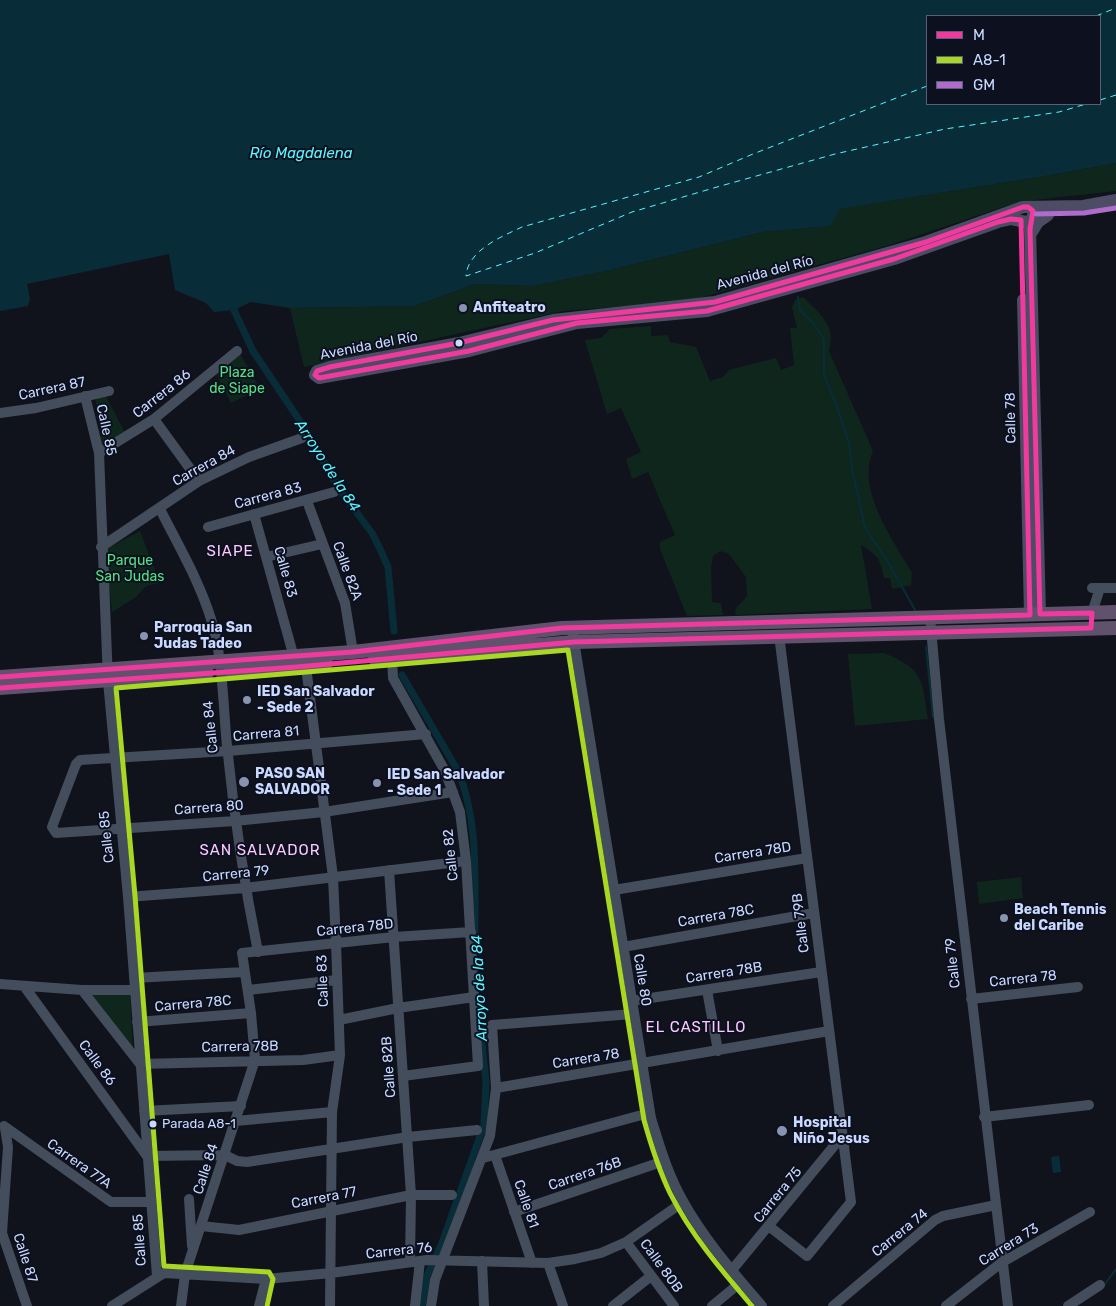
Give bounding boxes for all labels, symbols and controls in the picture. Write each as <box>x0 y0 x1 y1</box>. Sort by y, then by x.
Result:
legend <box>926 15 1101 105</box>
text: M <box>973 26 985 44</box>
text: A8-1 <box>973 51 1006 69</box>
text: GM <box>973 76 995 94</box>
water label: Río Magdalena <box>249 145 353 163</box>
street label: Avenida del Río <box>715 252 815 294</box>
place label: Anfiteatro <box>473 300 546 316</box>
marker: Anfiteatro <box>457 302 469 314</box>
street label: Avenida del Río <box>319 328 419 364</box>
unlabelled marker <box>454 338 464 348</box>
park label: Plaza de Siape <box>209 365 265 398</box>
street label: Carrera 86 <box>130 366 194 422</box>
street label: Carrera 87 <box>17 374 87 404</box>
street label: Calle 78 <box>1002 392 1020 444</box>
street label: Calle 85 <box>92 403 120 457</box>
water label: Arroyo de la 84 <box>291 417 363 515</box>
street label: Carrera 84 <box>170 442 238 490</box>
street label: Carrera 83 <box>232 479 304 513</box>
street label: Calle 82A <box>329 539 365 603</box>
district label: SIAPE <box>206 543 254 561</box>
street label: Calle 83 <box>270 544 300 600</box>
park label: Parque San Judas <box>96 553 164 586</box>
place label: Parroquia San Judas Tadeo <box>154 620 252 652</box>
marker: Parroquia San Judas Tadeo <box>138 630 150 642</box>
place label: IED San Salvador - Sede 2 <box>257 684 375 716</box>
marker: IED San Salvador - Sede 2 <box>241 694 253 706</box>
street label: Calle 84 <box>200 700 222 754</box>
street label: Carrera 81 <box>232 723 300 745</box>
place label: PASO SAN SALVADOR <box>255 766 330 799</box>
place label: IED San Salvador - Sede 1 <box>387 767 505 800</box>
marker: PASO SAN SALVADOR <box>237 775 251 789</box>
marker: IED San Salvador - Sede 1 <box>371 777 383 789</box>
street label: Carrera 80 <box>174 797 244 819</box>
street label: Calle 85 <box>96 810 118 864</box>
street label: Calle 82 <box>440 828 462 882</box>
street label: Carrera 78D <box>713 839 793 867</box>
district label: SAN SALVADOR <box>198 842 322 860</box>
street label: Carrera 79 <box>202 862 270 886</box>
street label: Calle 79B <box>789 892 813 954</box>
street label: Carrera 78C <box>677 901 755 931</box>
place label: Beach Tennis del Caribe <box>1014 902 1106 934</box>
marker: Beach Tennis del Caribe <box>998 912 1010 924</box>
street label: Carrera 78D <box>316 916 394 940</box>
water label: Arroyo de la 84 <box>468 935 492 1041</box>
street label: Calle 79 <box>942 937 964 989</box>
street label: Calle 80 <box>630 953 654 1007</box>
street label: Calle 83 <box>314 955 332 1007</box>
street label: Carrera 78B <box>685 959 763 987</box>
street label: Carrera 78 <box>988 967 1058 991</box>
street label: Carrera 78C <box>154 992 232 1016</box>
district label: EL CASTILLO <box>644 1019 748 1037</box>
street label: Calle 82B <box>378 1036 400 1098</box>
street label: Calle 86 <box>75 1037 119 1089</box>
street label: Carrera 78B <box>201 1038 279 1056</box>
street label: Carrera 78 <box>551 1045 621 1073</box>
place label: Hospital Niño Jesus <box>793 1115 870 1148</box>
place label: Parada A8-1 <box>162 1116 236 1132</box>
marker: Parada A8-1 <box>148 1119 158 1129</box>
marker: Hospital Niño Jesus <box>775 1124 789 1138</box>
street label: Carrera 77A <box>44 1136 114 1192</box>
street label: Calle 84 <box>190 1141 222 1197</box>
street label: Carrera 76B <box>546 1154 624 1194</box>
street label: Carrera 75 <box>750 1164 806 1226</box>
street label: Calle 81 <box>510 1178 542 1230</box>
street label: Carrera 77 <box>290 1183 358 1213</box>
street label: Carrera 74 <box>869 1205 931 1261</box>
street label: Calle 85 <box>130 1213 150 1267</box>
street label: Carrera 73 <box>976 1220 1042 1270</box>
street label: Calle 87 <box>9 1231 41 1285</box>
street label: Calle 80B <box>636 1236 686 1296</box>
street label: Carrera 76 <box>365 1239 433 1263</box>

